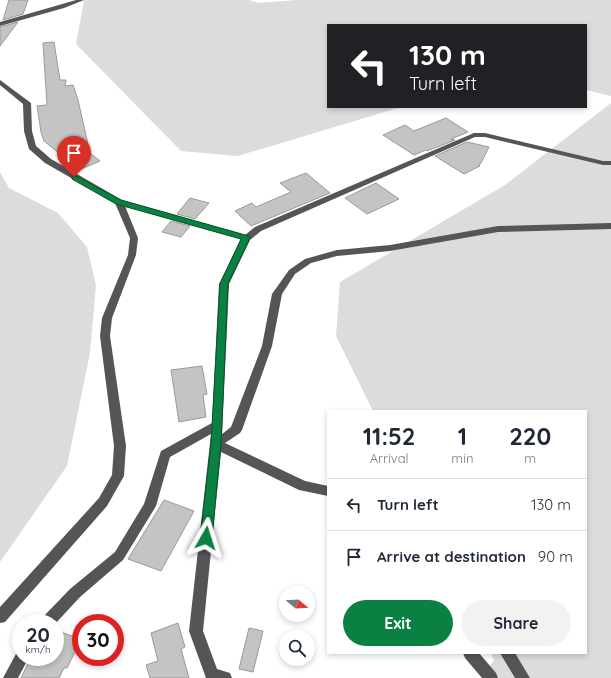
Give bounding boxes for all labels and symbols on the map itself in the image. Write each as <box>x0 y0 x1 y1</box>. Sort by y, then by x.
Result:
pin <box>57 136 91 177</box>
position arrow <box>185 517 227 559</box>
north arrow <box>279 586 315 622</box>
speed limit sign: 30 <box>72 614 124 666</box>

